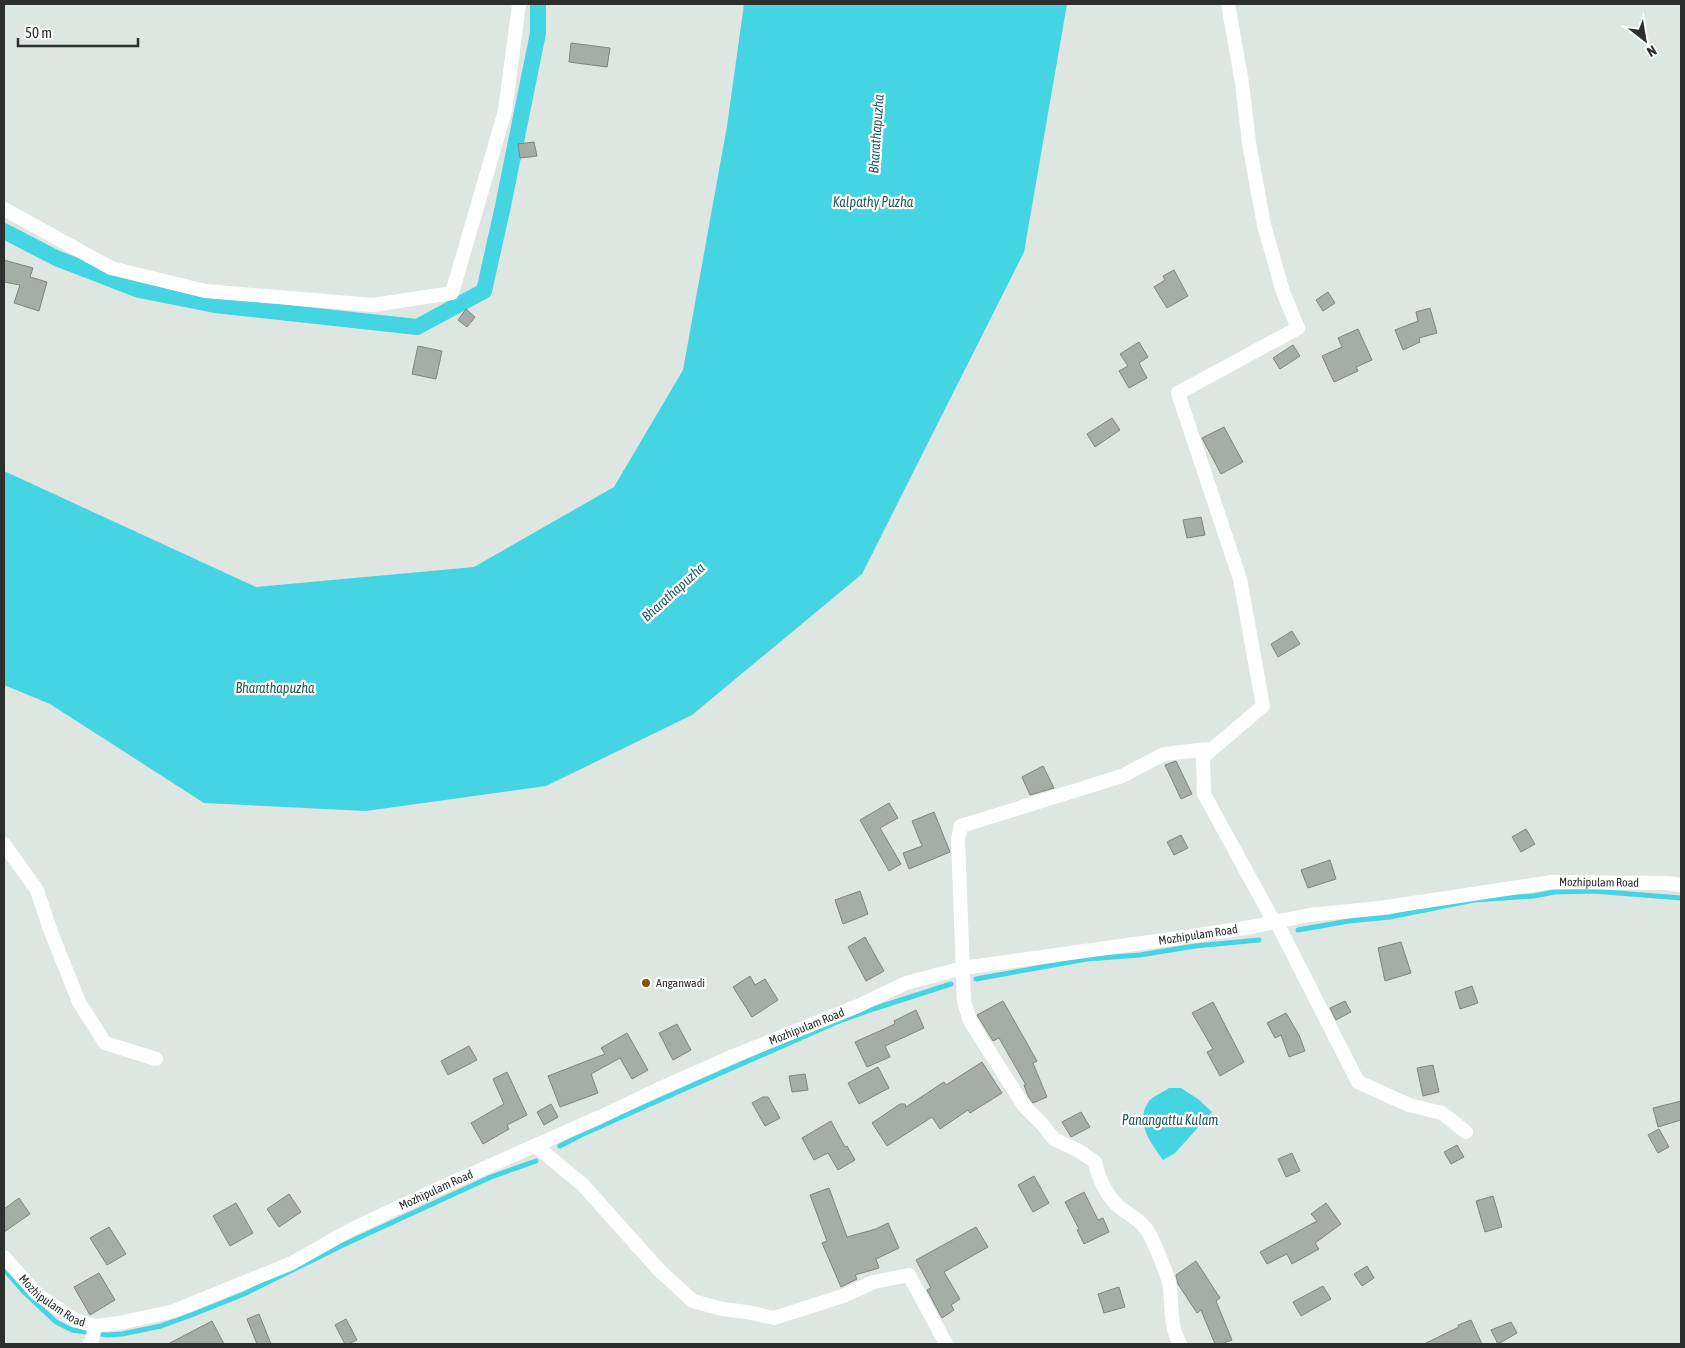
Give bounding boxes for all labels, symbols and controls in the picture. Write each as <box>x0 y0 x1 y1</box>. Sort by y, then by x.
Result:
scale bar <box>18 15 138 47</box>
north arrow <box>1620 15 1670 65</box>
text: 50 m <box>25 24 52 41</box>
text: N <box>1644 42 1659 60</box>
water label: Bharathapuzha <box>865 93 887 174</box>
water label: Kalpathy Puzha <box>833 194 914 210</box>
water label: Bharathapuzha <box>638 559 708 624</box>
water label: Bharathapuzha <box>235 680 315 696</box>
street label: Mozhipulam Road <box>1559 875 1639 890</box>
street label: Mozhipulam Road <box>1158 922 1239 948</box>
place label: Anganwadi <box>656 976 705 990</box>
marker: Anganwadi <box>640 977 652 989</box>
street label: Mozhipulam Road <box>767 1005 846 1048</box>
water label: Panangattu Kulam <box>1122 1112 1218 1128</box>
street label: Mozhipulam Road <box>397 1167 475 1213</box>
street label: Mozhipulam Road <box>16 1272 87 1330</box>

